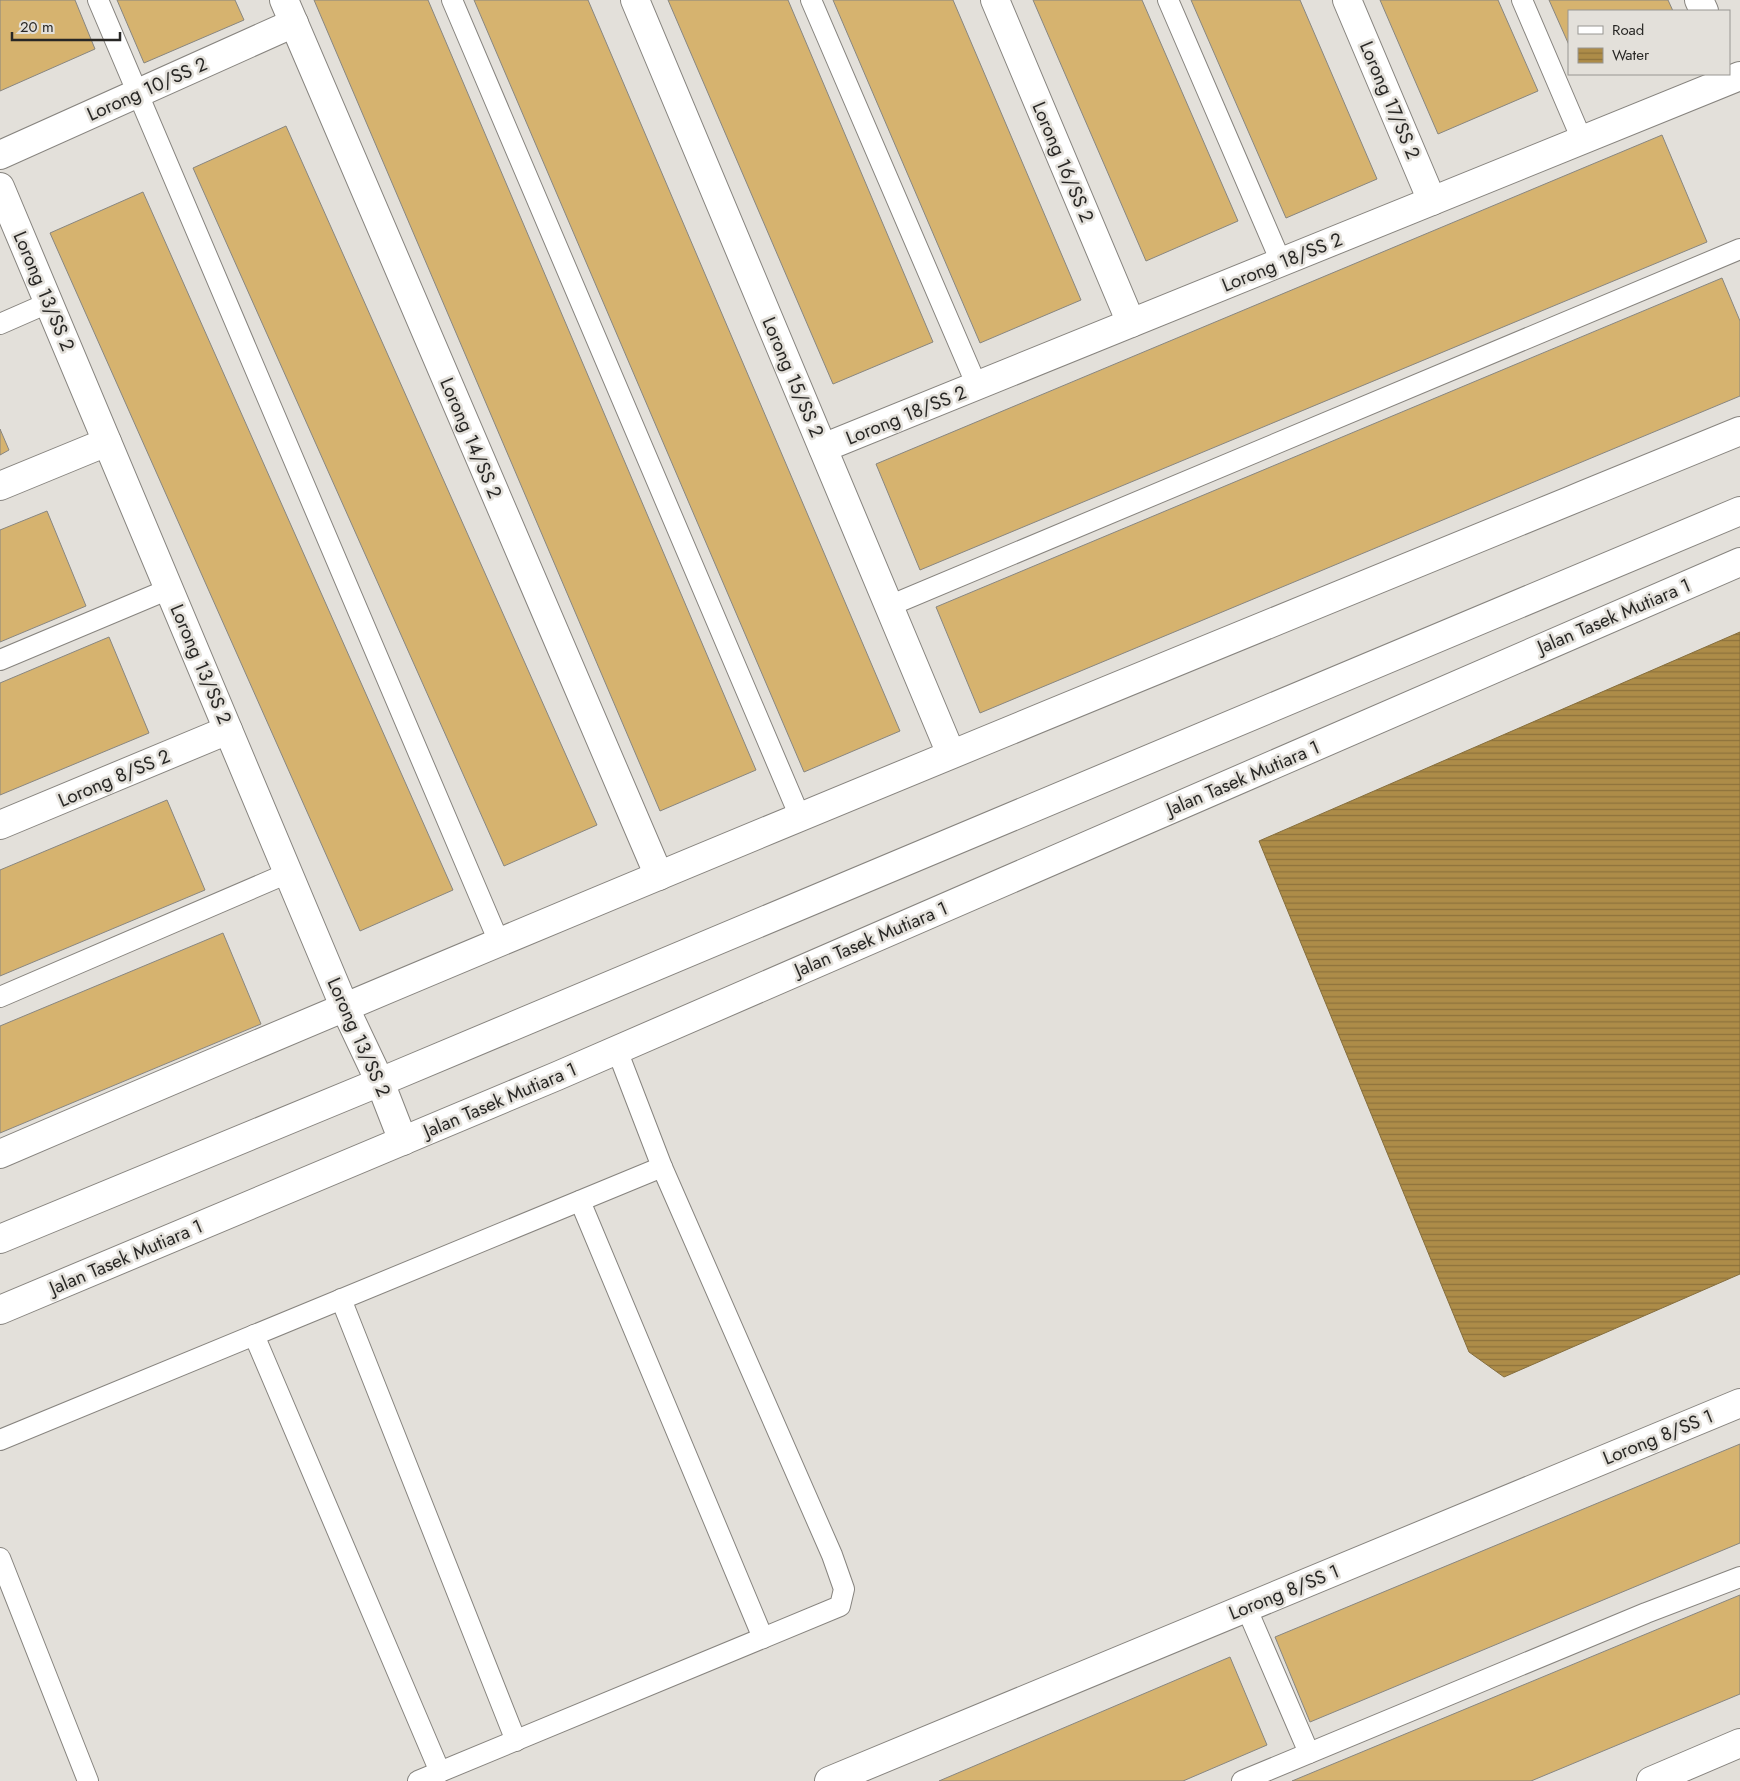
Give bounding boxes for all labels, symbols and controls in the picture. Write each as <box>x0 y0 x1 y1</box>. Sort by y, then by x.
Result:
scale bar <box>12 10 120 42</box>
legend <box>1568 10 1730 75</box>
text: 20 m <box>20 16 54 38</box>
text: Road <box>1612 19 1644 41</box>
street label: Lorong 17/SS 2 <box>1353 37 1427 163</box>
text: Water <box>1612 44 1650 66</box>
street label: Lorong 10/SS 2 <box>83 50 211 128</box>
street label: Lorong 16/SS 2 <box>1025 98 1101 226</box>
street label: Lorong 18/SS 2 <box>1218 226 1346 298</box>
street label: Lorong 13/SS 2 <box>7 227 81 355</box>
street label: Lorong 15/SS 2 <box>755 313 831 441</box>
street label: Lorong 14/SS 2 <box>433 373 509 503</box>
street label: Lorong 18/SS 2 <box>842 379 970 451</box>
street label: Jalan Tasek Mutiara 1 <box>1530 571 1695 662</box>
street label: Lorong 13/SS 2 <box>164 600 238 728</box>
street label: Jalan Tasek Mutiara 1 <box>1159 733 1324 824</box>
street label: Lorong 8/SS 2 <box>54 742 174 814</box>
street label: Jalan Tasek Mutiara 1 <box>787 894 952 985</box>
street label: Lorong 13/SS 2 <box>321 973 397 1101</box>
street label: Jalan Tasek Mutiara 1 <box>416 1055 581 1146</box>
street label: Jalan Tasek Mutiara 1 <box>42 1212 207 1303</box>
street label: Lorong 8/SS 1 <box>1599 1403 1717 1471</box>
street label: Lorong 8/SS 1 <box>1225 1558 1343 1626</box>

